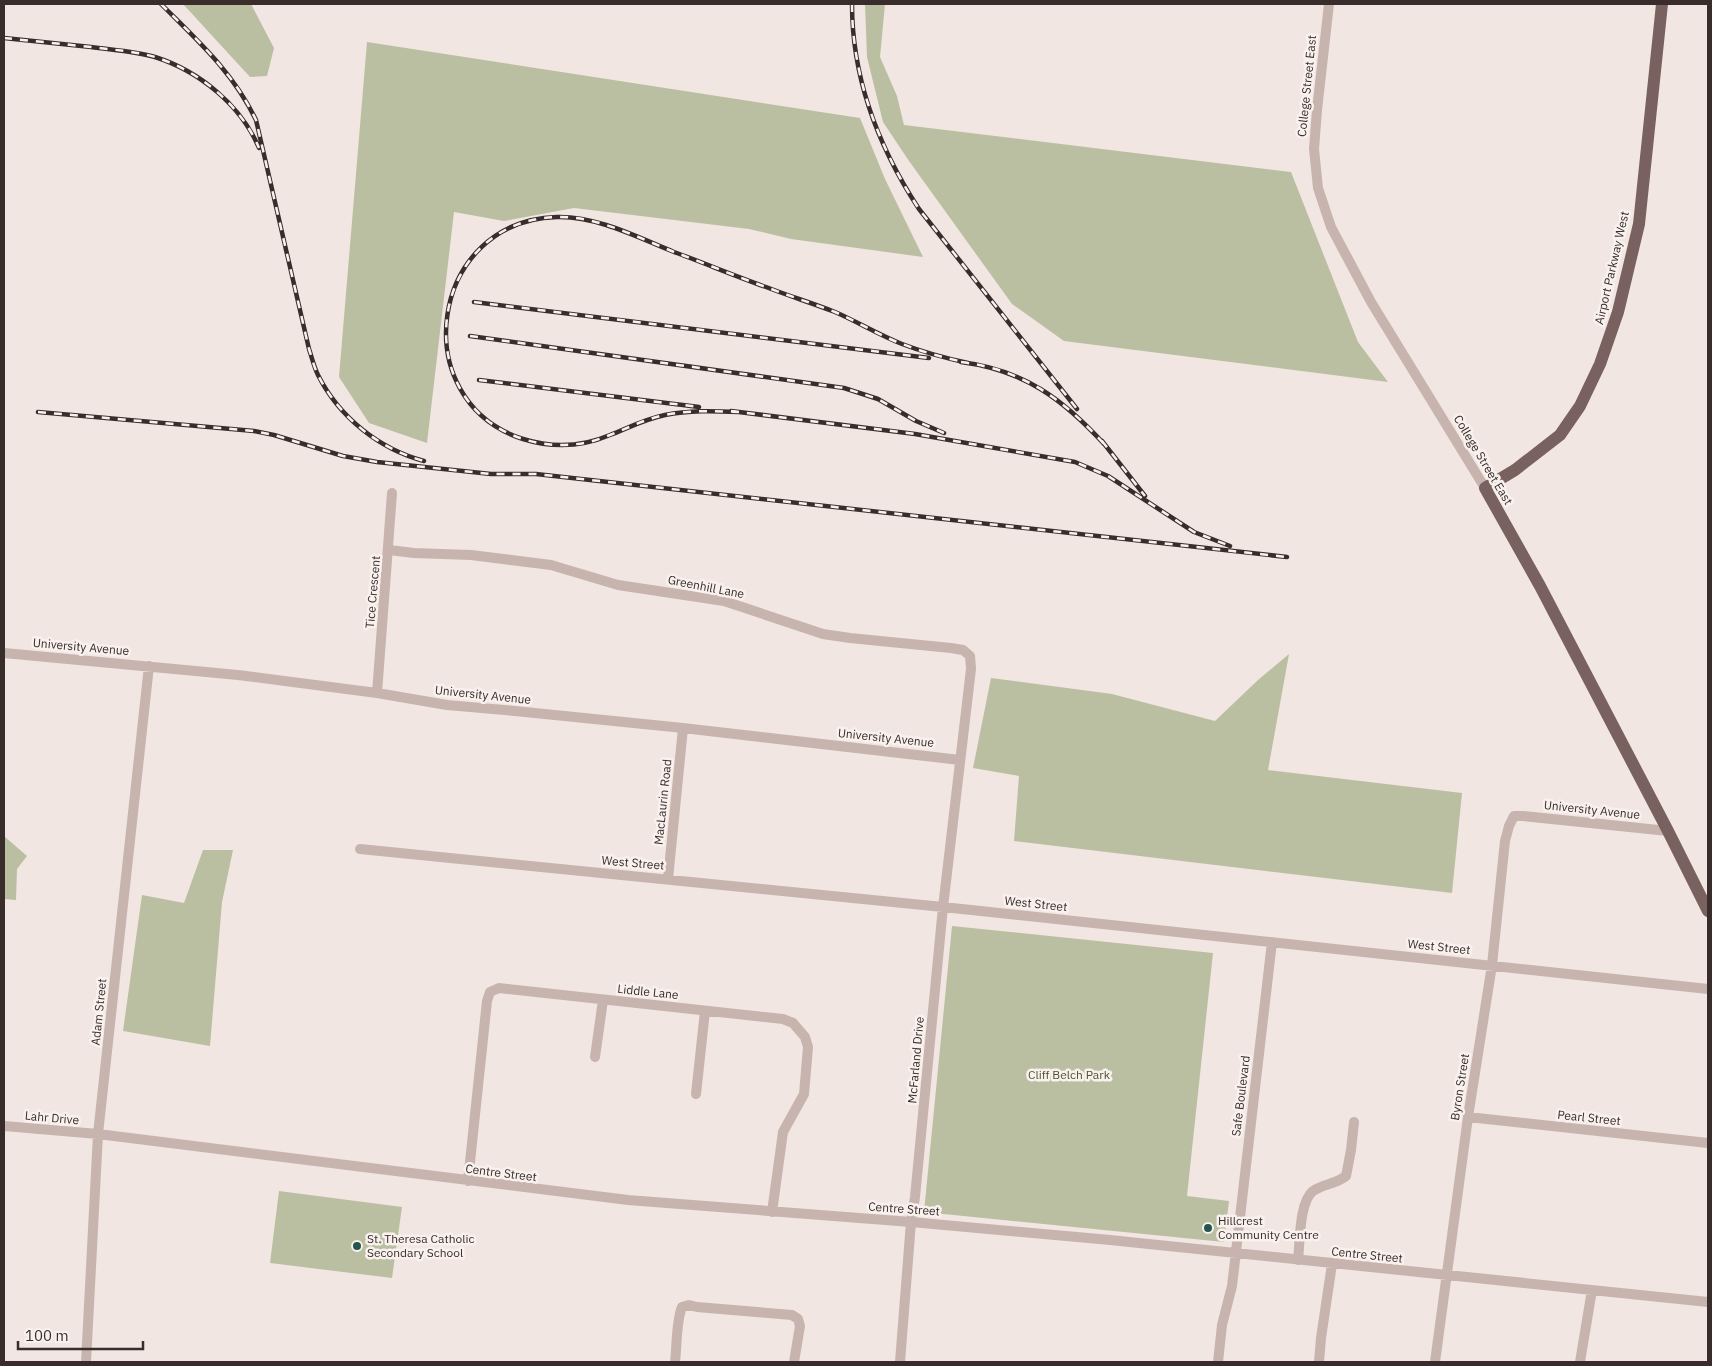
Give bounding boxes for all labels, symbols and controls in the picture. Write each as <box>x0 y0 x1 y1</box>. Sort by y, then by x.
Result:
street label: College Street East <box>1294 34 1319 137</box>
street label: Airport Parkway West <box>1591 210 1632 326</box>
street label: College Street East <box>1451 412 1516 507</box>
street label: Tice Crescent <box>362 555 383 629</box>
street label: Greenhill Lane <box>667 572 746 601</box>
street label: University Avenue <box>32 635 130 658</box>
street label: University Avenue <box>434 682 532 707</box>
street label: University Avenue <box>837 725 935 750</box>
street label: MacLaurin Road <box>651 758 674 846</box>
street label: University Avenue <box>1543 797 1641 822</box>
street label: West Street <box>601 852 665 873</box>
street label: West Street <box>1004 893 1068 914</box>
street label: West Street <box>1407 936 1471 957</box>
street label: Adam Street <box>88 978 109 1046</box>
street label: Liddle Lane <box>617 981 680 1002</box>
street label: McFarland Drive <box>904 1016 927 1104</box>
street label: Byron Street <box>1447 1052 1472 1121</box>
street label: Safe Boulevard <box>1228 1055 1253 1137</box>
park label: Cliff Belch Park <box>1028 1067 1111 1082</box>
street label: Pearl Street <box>1557 1107 1621 1128</box>
street label: Lahr Drive <box>24 1108 80 1127</box>
street label: Centre Street <box>465 1161 538 1184</box>
street label: Centre Street <box>868 1199 940 1218</box>
place label: Hillcrest Community Centre <box>1218 1213 1319 1242</box>
marker: Hillcrest Community Centre <box>1202 1222 1214 1234</box>
place label: St. Theresa Catholic Secondary School <box>367 1231 474 1260</box>
marker: St. Theresa Catholic Secondary School <box>351 1240 363 1252</box>
street label: Centre Street <box>1331 1243 1404 1266</box>
scale bar <box>18 1318 142 1350</box>
text: 100 m <box>25 1326 69 1345</box>

